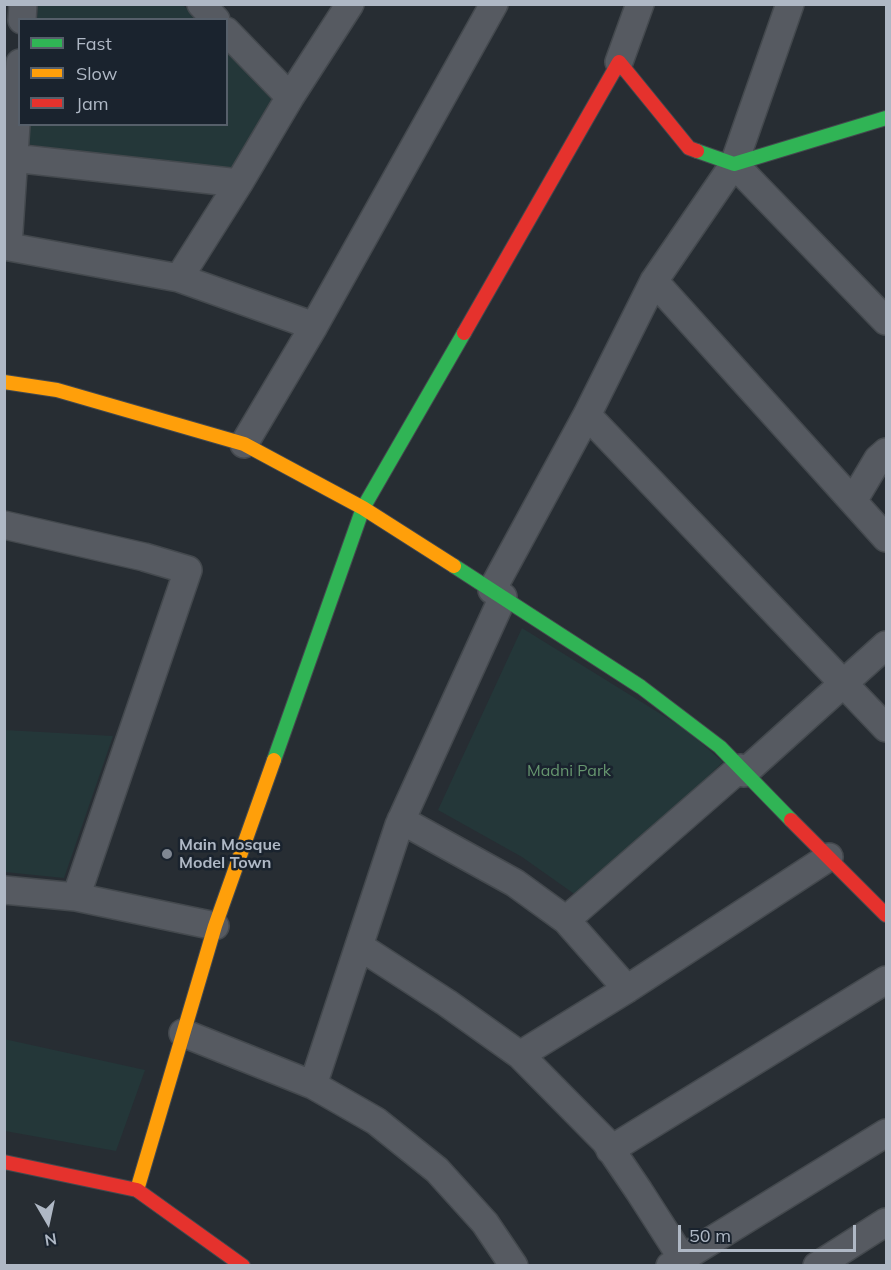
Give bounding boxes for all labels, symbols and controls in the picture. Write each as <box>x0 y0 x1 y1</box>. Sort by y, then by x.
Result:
legend <box>18 18 228 126</box>
text: Fast <box>76 32 112 55</box>
text: Slow <box>76 62 117 85</box>
text: Jam <box>76 92 109 115</box>
park label: Madni Park <box>527 761 611 781</box>
place label: Main Mosque Model Town <box>179 835 281 873</box>
marker: Main Mosque Model Town <box>160 847 174 861</box>
north arrow <box>18 1192 78 1252</box>
scale bar <box>681 1213 860 1251</box>
text: 50 m <box>689 1224 731 1247</box>
text: N <box>43 1229 58 1251</box>

